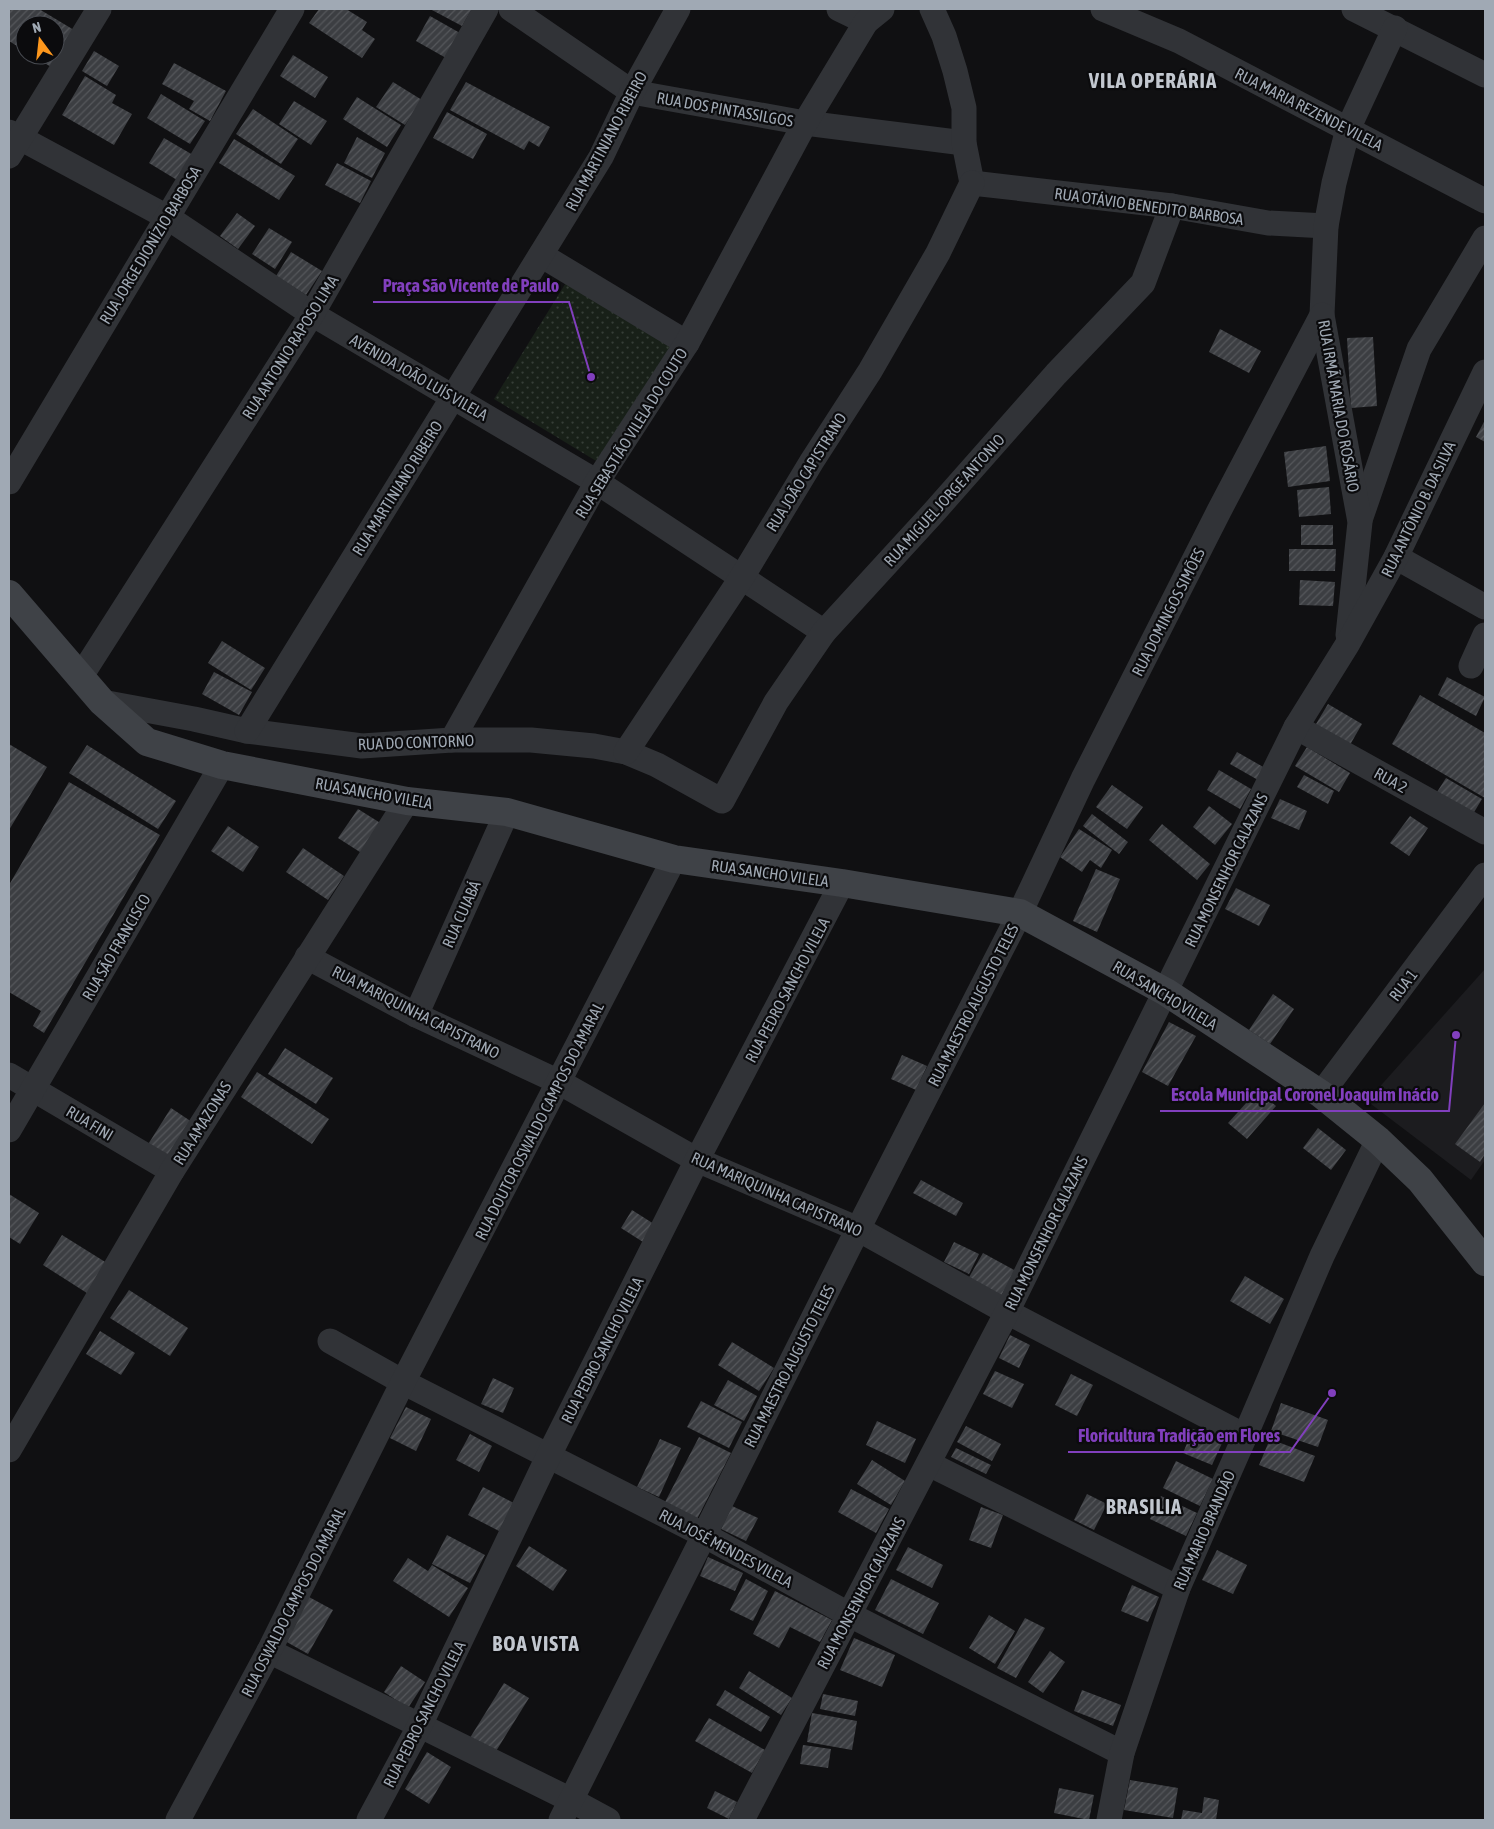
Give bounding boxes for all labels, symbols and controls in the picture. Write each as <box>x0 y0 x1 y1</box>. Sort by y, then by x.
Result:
north arrow <box>15 15 65 65</box>
text: N <box>31 19 43 36</box>
street label: RUA MARIA REZENDE VILELA <box>1232 64 1386 154</box>
street label: RUA MARTINIANO RIBEIRO <box>562 68 650 214</box>
district label: VILA OPERÁRIA <box>1088 68 1217 92</box>
street label: RUA DOS PINTASSILGOS <box>655 88 795 130</box>
street label: RUA JORGE DIONÍZIO BARBOSA <box>96 163 204 327</box>
street label: RUA OTÁVIO BENEDITO BARBOSA <box>1053 184 1245 228</box>
callout: Praça São Vicente de Paulo <box>373 269 569 302</box>
street label: RUA ANTONIO RAPOSO LIMA <box>238 272 342 422</box>
text: Praça São Vicente de Paulo <box>383 275 559 296</box>
street label: RUA IRMÃ MARIA DO ROSÁRIO <box>1315 318 1363 494</box>
street label: AVENIDA JOÃO LUÍS VILELA <box>347 330 491 424</box>
street label: RUA SEBASTIÃO VILELA DO COUTO <box>571 345 691 521</box>
street label: RUA JOÃO CAPISTRANO <box>762 409 850 535</box>
street label: RUA MARTINIANO RIBEIRO <box>348 417 446 559</box>
street label: RUA MIGUEL JORGE ANTONIO <box>880 430 1008 570</box>
street label: RUA ANTÔNIO B. DA SILVA <box>1377 438 1459 580</box>
street label: RUA DOMINGOS SIMÕES <box>1128 545 1208 679</box>
street label: RUA DO CONTORNO <box>357 731 475 753</box>
street label: RUA 2 <box>1371 764 1411 796</box>
street label: RUA SANCHO VILELA <box>314 774 434 812</box>
street label: RUA MONSENHOR CALAZANS <box>1181 790 1271 950</box>
street label: RUA SANCHO VILELA <box>710 856 830 890</box>
street label: RUA CUIABÁ <box>438 878 484 950</box>
street label: RUA SÃO FRANCISCO <box>78 891 154 1003</box>
street label: RUA PEDRO SANCHO VILELA <box>741 914 833 1066</box>
street label: RUA MAESTRO AUGUSTO TELES <box>924 921 1022 1089</box>
street label: RUA SANCHO VILELA <box>1110 957 1221 1033</box>
street label: RUA MARIQUINHA CAPISTRANO <box>329 962 503 1062</box>
street label: RUA 1 <box>1385 966 1421 1004</box>
street label: RUA DOUTOR OSWALDO CAMPOS DO AMARAL <box>471 999 607 1243</box>
street label: RUA AMAZONAS <box>169 1078 235 1168</box>
callout: Escola Municipal Coronel Joaquim Inácio <box>1160 1078 1449 1111</box>
text: Escola Municipal Coronel Joaquim Inácio <box>1171 1084 1439 1105</box>
street label: RUA FINI <box>63 1102 117 1144</box>
street label: RUA MARIQUINHA CAPISTRANO <box>689 1148 865 1240</box>
street label: RUA MONSENHOR CALAZANS <box>1001 1153 1091 1313</box>
street label: RUA PEDRO SANCHO VILELA <box>557 1274 647 1426</box>
street label: RUA MAESTRO AUGUSTO TELES <box>740 1282 838 1450</box>
callout: Floricultura Tradição em Flores <box>1068 1419 1290 1452</box>
text: Floricultura Tradição em Flores <box>1078 1425 1281 1446</box>
street label: RUA MARIO BRANDÃO <box>1170 1468 1238 1592</box>
district label: BRASILIA <box>1106 1494 1182 1518</box>
street label: RUA OSWALDO CAMPOS DO AMARAL <box>237 1504 349 1700</box>
street label: RUA JOSÉ MENDES VILELA <box>656 1505 796 1591</box>
street label: RUA MONSENHOR CALAZANS <box>813 1514 909 1672</box>
district label: BOA VISTA <box>492 1631 580 1655</box>
street label: RUA PEDRO SANCHO VILELA <box>379 1638 469 1790</box>

